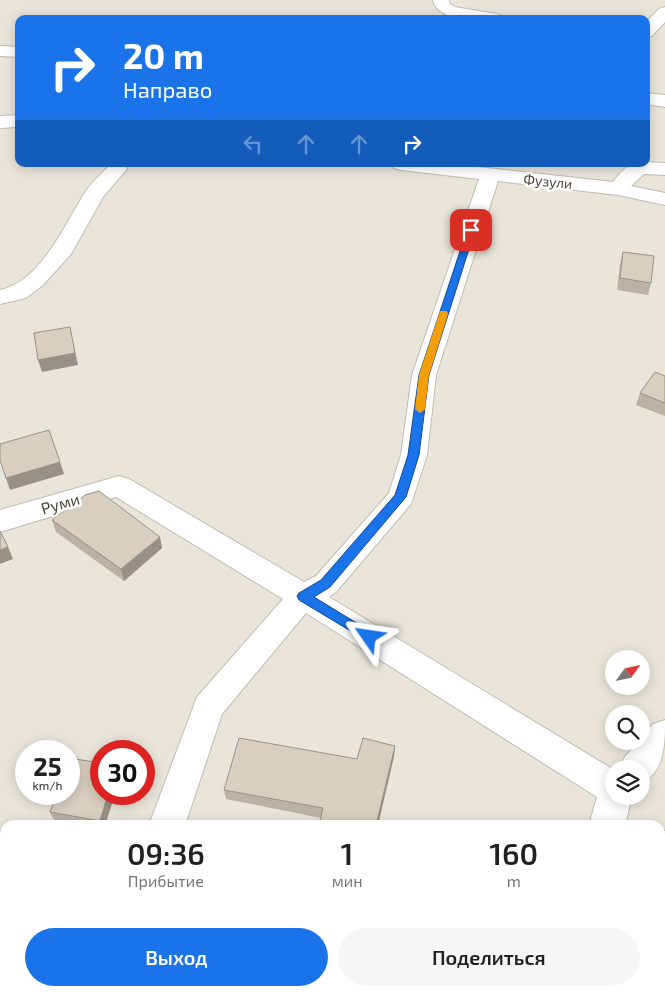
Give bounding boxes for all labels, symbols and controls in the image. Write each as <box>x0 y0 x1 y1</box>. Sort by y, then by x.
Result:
text: 20 m <box>123 34 204 76</box>
icon: right <box>40 35 105 100</box>
text: Направо <box>123 76 212 102</box>
icon: left <box>239 130 267 158</box>
icon: ahead <box>292 130 320 158</box>
icon: ahead <box>345 130 373 158</box>
icon: right <box>398 130 426 158</box>
street label: Фузули <box>523 170 573 192</box>
pin <box>450 209 492 251</box>
icon: arrive <box>457 216 485 244</box>
street label: Руми <box>38 488 82 519</box>
position arrow <box>342 610 394 662</box>
north arrow <box>605 650 650 695</box>
map controls <box>605 650 650 805</box>
button: search <box>605 705 650 750</box>
speed limit sign: 30 <box>90 740 155 805</box>
text: 25 <box>33 751 62 781</box>
button: layers <box>605 760 650 805</box>
text: km/h <box>33 778 62 792</box>
text: 09:36 <box>127 835 205 871</box>
text: 1 <box>341 835 353 871</box>
text: 160 <box>489 835 538 871</box>
text: Прибытие <box>128 871 204 890</box>
text: мин <box>332 871 362 890</box>
text: m <box>507 871 521 890</box>
button: Выход <box>25 928 328 986</box>
button: Поделиться <box>338 928 640 986</box>

